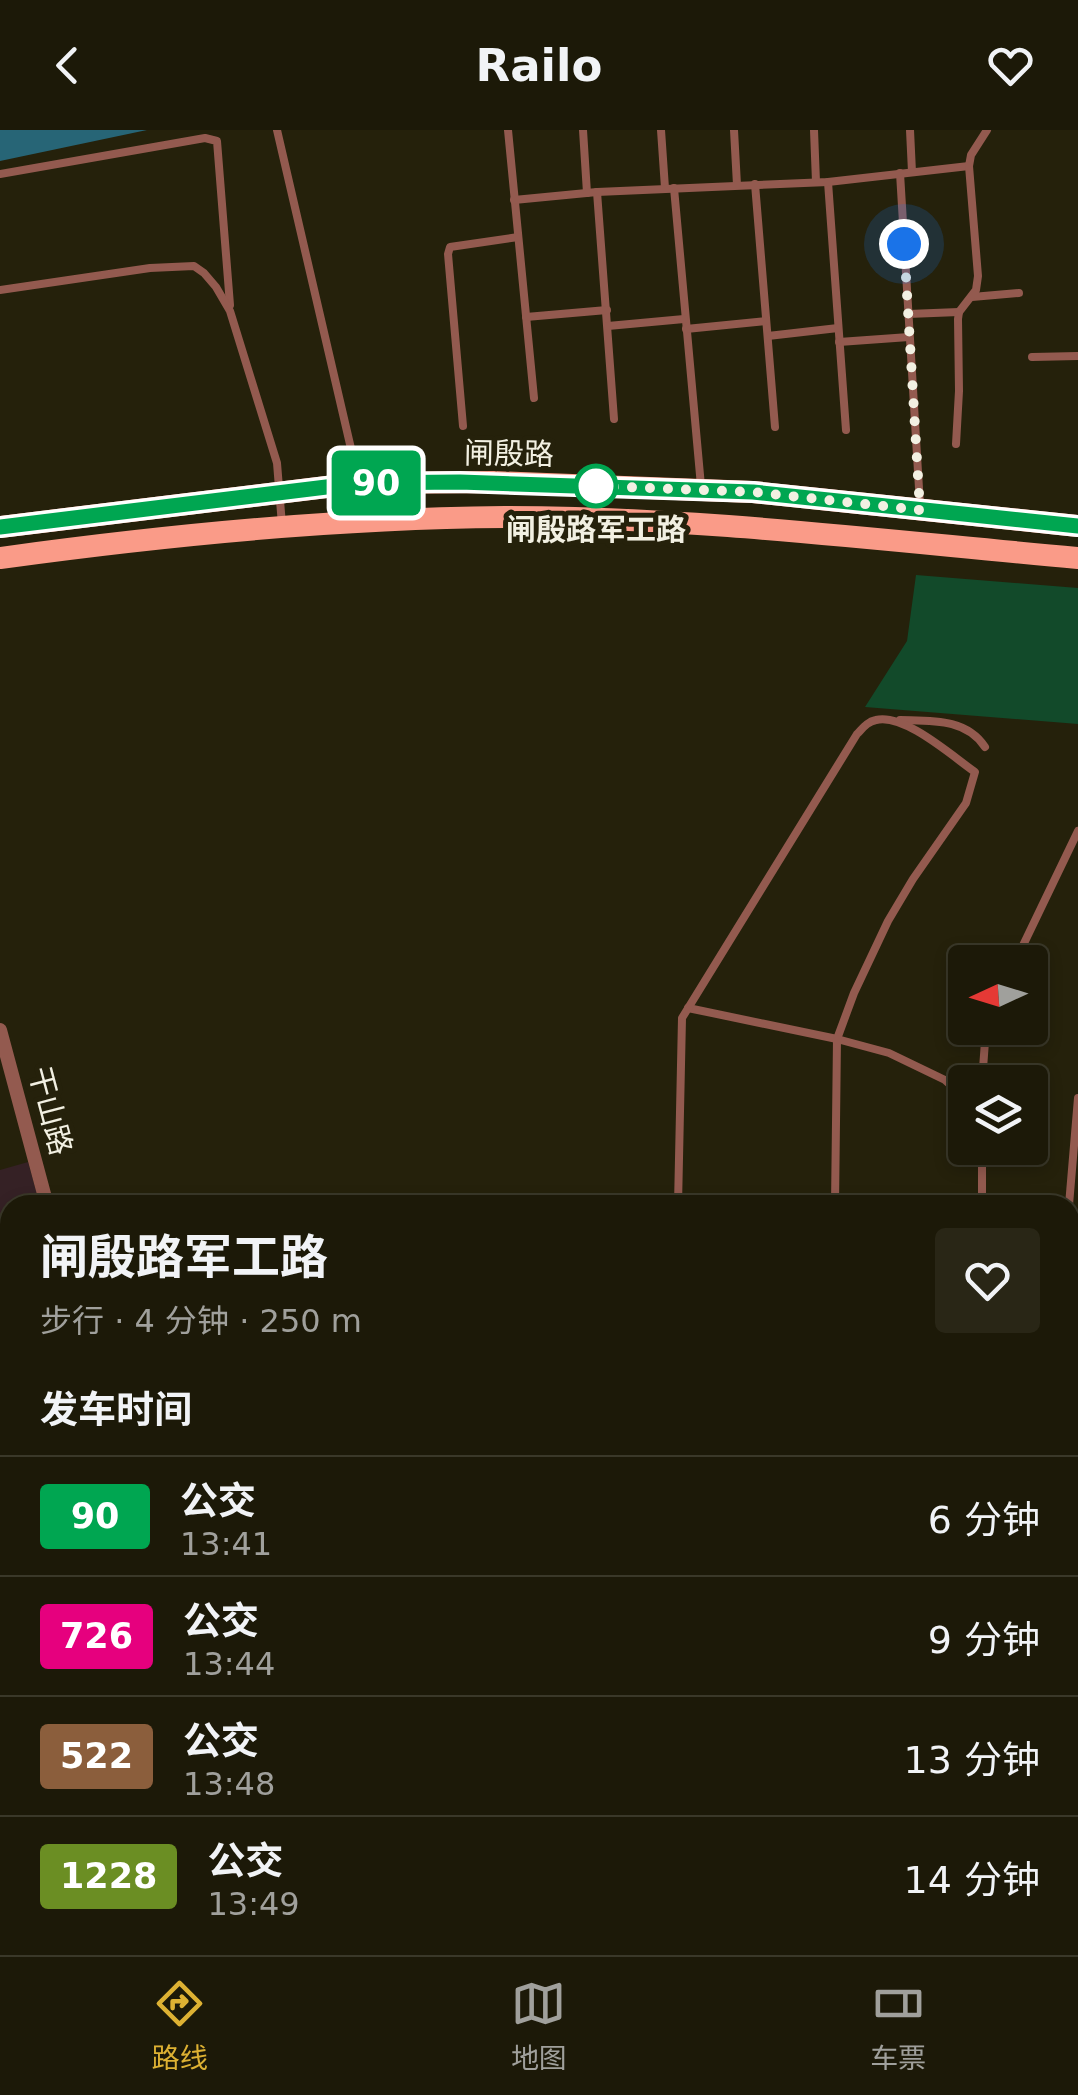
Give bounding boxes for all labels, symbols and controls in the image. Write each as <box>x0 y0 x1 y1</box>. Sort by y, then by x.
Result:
icon: back <box>40 38 95 93</box>
icon: heart <box>983 38 1038 93</box>
text: Railo <box>476 39 602 92</box>
your location <box>879 219 929 269</box>
street label: 闸殷路 <box>464 435 554 472</box>
line badge: 90 <box>331 450 421 516</box>
text: 90 <box>352 463 400 503</box>
marker: 闸殷路军工路 <box>575 465 617 507</box>
place label: 闸殷路军工路 <box>506 512 686 547</box>
north arrow <box>948 945 1048 1045</box>
map controls <box>948 945 1048 1165</box>
street label: 干山路 <box>22 1063 79 1159</box>
button: layers <box>948 1065 1048 1165</box>
button: heart <box>935 1228 1040 1333</box>
text: 闸殷路军工路 <box>40 1229 328 1285</box>
text: 步行 · 4 分钟 · 250 m <box>40 1302 362 1340</box>
text: 发车时间 <box>40 1388 192 1432</box>
text: 公交 <box>180 1479 256 1523</box>
text: 90 <box>71 1496 119 1536</box>
text: 6 分钟 <box>928 1498 1040 1542</box>
text: 13:41 <box>180 1525 272 1563</box>
text: 公交 <box>183 1599 259 1643</box>
text: 726 <box>60 1616 133 1656</box>
text: 9 分钟 <box>928 1618 1040 1662</box>
text: 13:44 <box>183 1645 275 1683</box>
text: 公交 <box>183 1719 259 1763</box>
text: 522 <box>60 1736 133 1776</box>
text: 13 分钟 <box>904 1738 1040 1782</box>
text: 13:48 <box>183 1765 275 1803</box>
text: 公交 <box>207 1839 283 1883</box>
text: 1228 <box>60 1856 157 1896</box>
text: 14 分钟 <box>904 1858 1040 1902</box>
text: 13:49 <box>207 1885 300 1923</box>
tab: 路线 <box>152 1976 208 2076</box>
tab: 地图 <box>511 1976 567 2076</box>
tab: 车票 <box>870 1976 926 2076</box>

